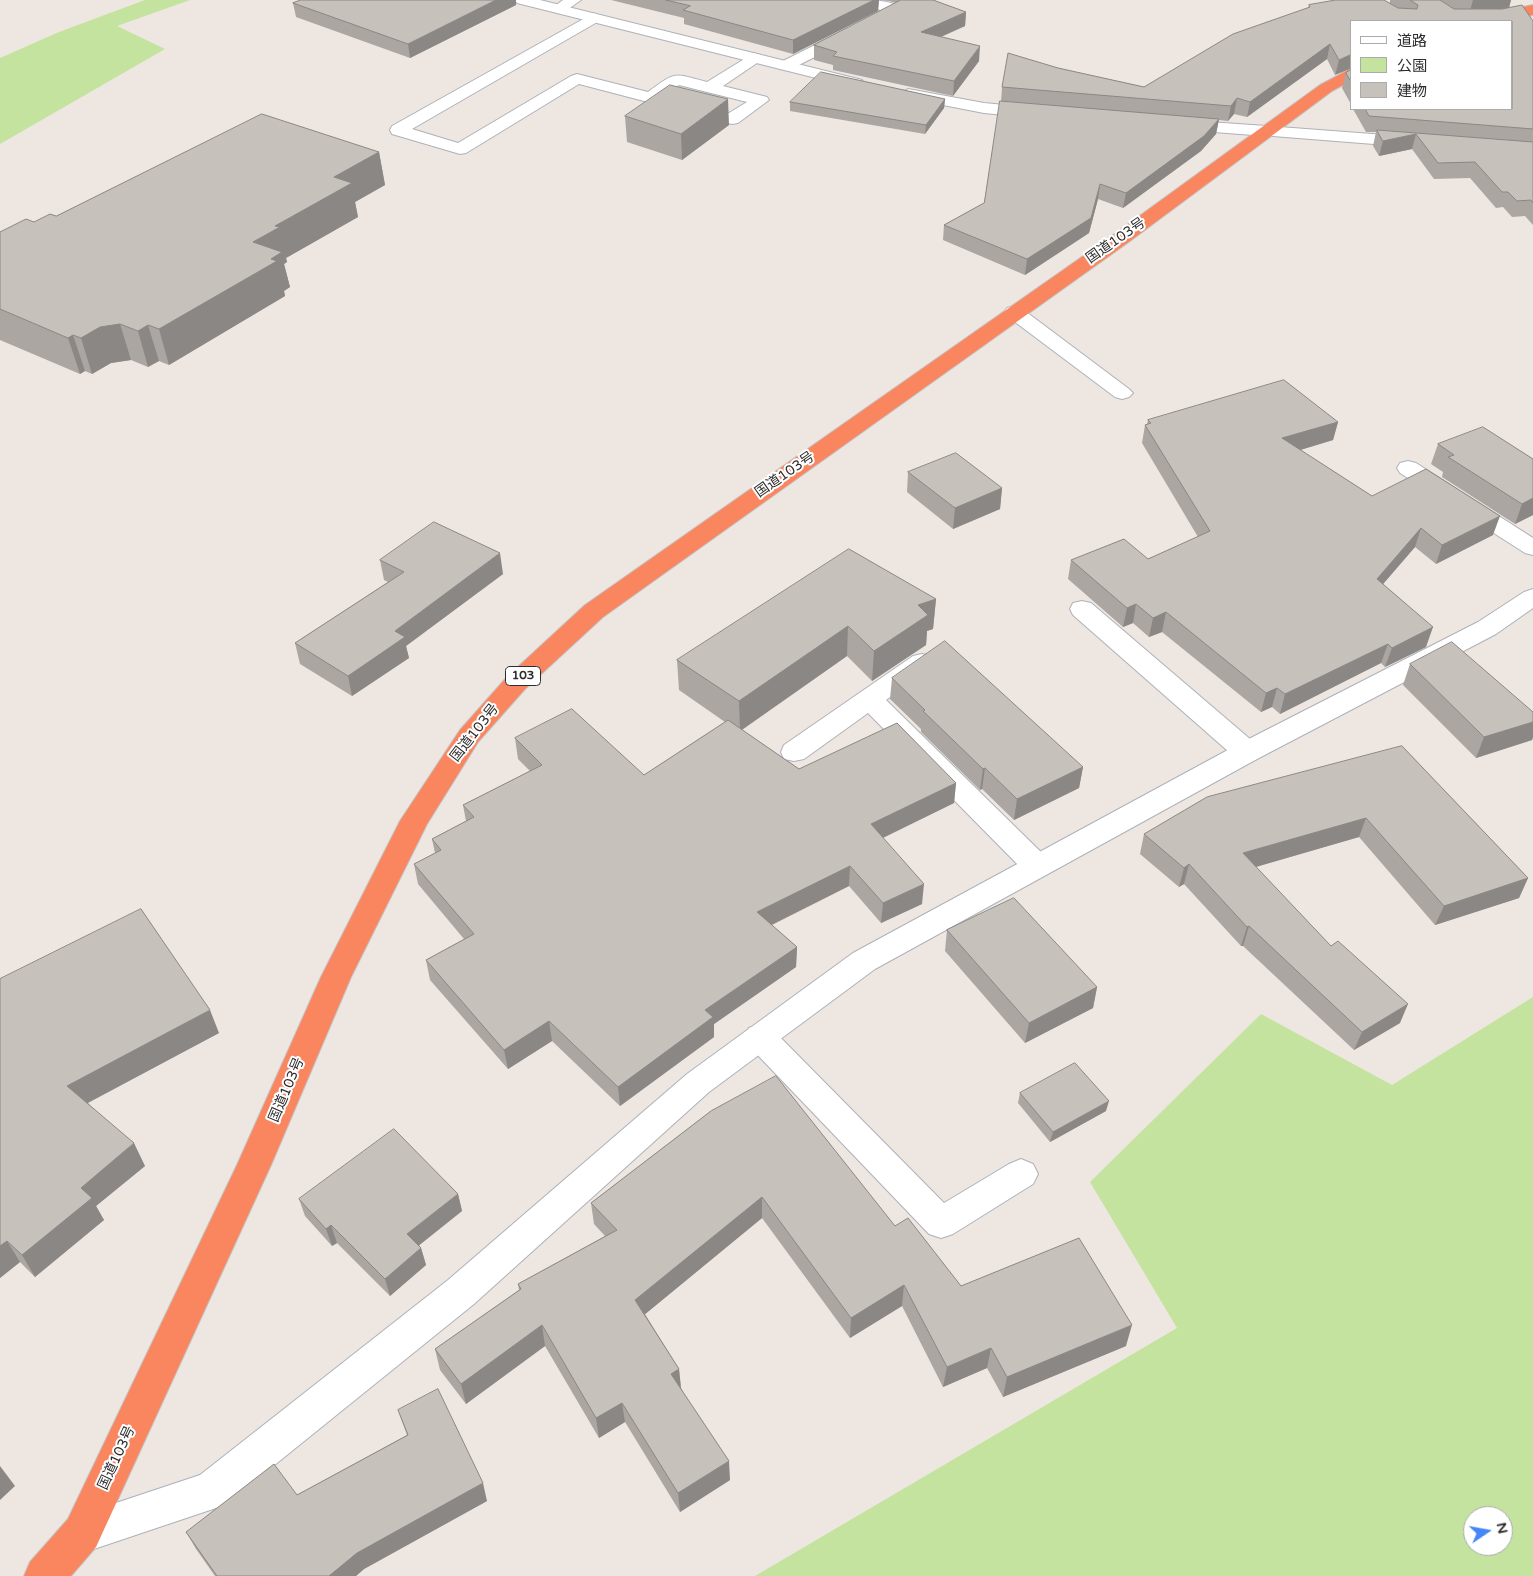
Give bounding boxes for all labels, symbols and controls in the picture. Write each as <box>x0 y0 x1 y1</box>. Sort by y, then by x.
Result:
legend <box>1350 20 1513 110</box>
text: 道路 <box>1397 32 1427 50</box>
text: 公園 <box>1397 57 1427 75</box>
text: 建物 <box>1397 82 1427 100</box>
street label: 国道103号 <box>1083 215 1149 267</box>
street label: 国道103号 <box>752 449 818 501</box>
road number: 103 <box>506 666 540 686</box>
street label: 国道103号 <box>447 701 503 765</box>
street label: 国道103号 <box>266 1055 308 1125</box>
street label: 国道103号 <box>95 1423 139 1493</box>
north arrow <box>1463 1506 1513 1556</box>
text: N <box>1493 1521 1512 1535</box>

